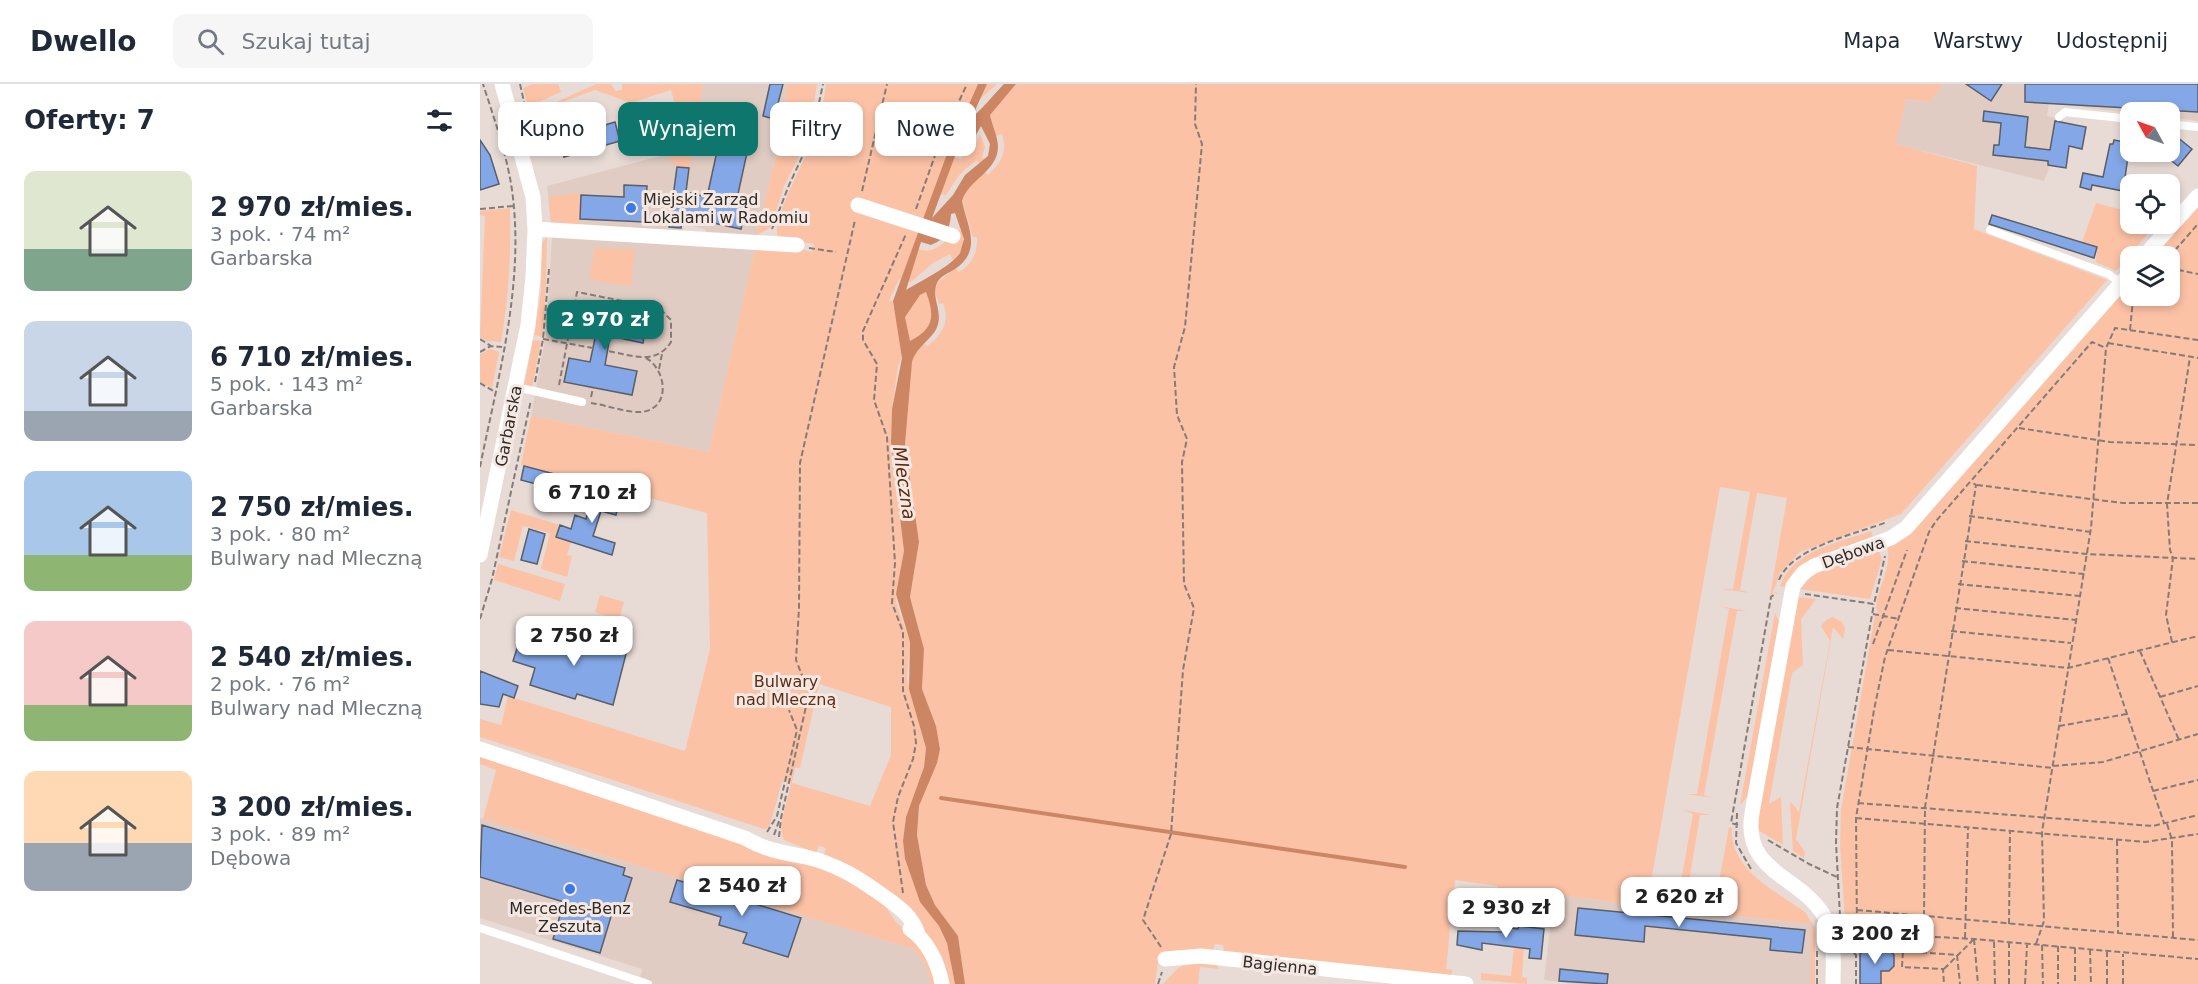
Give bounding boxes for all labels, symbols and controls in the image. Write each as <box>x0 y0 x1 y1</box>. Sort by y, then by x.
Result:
search box <box>173 14 593 68</box>
text: Dwello <box>30 25 137 58</box>
icon: search <box>194 25 227 58</box>
text: Szukaj tutaj <box>242 29 371 54</box>
text: Mapa <box>1843 29 1900 53</box>
text: Warstwy <box>1933 29 2023 53</box>
text: Udostępnij <box>2056 29 2168 53</box>
chip: Kupno <box>498 102 606 156</box>
chip: Wynajem <box>618 102 758 156</box>
chip: Filtry <box>770 102 863 156</box>
chip: Nowe <box>875 102 976 156</box>
north arrow <box>2120 102 2180 162</box>
map controls <box>2120 102 2180 306</box>
icon: filters <box>423 104 456 137</box>
text: Oferty: 7 <box>24 105 155 135</box>
button: locate <box>2120 174 2180 234</box>
place label: Miejski Zarząd Lokalami w Radomiu <box>643 190 808 227</box>
text: 2 970 zł/mies. <box>210 192 414 222</box>
icon: home <box>72 195 144 267</box>
marker: Miejski Zarząd Lokalami w Radomiu <box>624 201 638 215</box>
text: 3 pok. · 74 m² <box>210 222 350 246</box>
text: Garbarska <box>210 246 313 270</box>
button: layers <box>2120 246 2180 306</box>
pin: 2 970 zł <box>543 300 667 351</box>
text: 2 970 zł <box>561 307 649 331</box>
text: 6 710 zł/mies. <box>210 342 414 372</box>
icon: home <box>72 345 144 417</box>
text: 5 pok. · 143 m² <box>210 372 363 396</box>
street label: Garbarska <box>491 384 526 468</box>
text: Garbarska <box>210 396 313 420</box>
water label: Mleczna <box>889 445 920 521</box>
pin: 6 710 zł <box>530 473 654 524</box>
text: 6 710 zł <box>548 480 636 504</box>
text: 2 750 zł/mies. <box>210 492 414 522</box>
icon: home <box>72 495 144 567</box>
text: 3 pok. · 80 m² <box>210 522 350 546</box>
street label: Dębowa <box>1819 532 1887 573</box>
text: Bulwary nad Mleczną <box>210 546 423 570</box>
pin: 2 750 zł <box>512 616 636 667</box>
text: 2 750 zł <box>530 623 618 647</box>
text: 2 540 zł/mies. <box>210 642 414 672</box>
icon: home <box>72 645 144 717</box>
text: 2 pok. · 76 m² <box>210 672 350 696</box>
park label: Bulwary nad Mleczną <box>736 672 836 709</box>
text: Bulwary nad Mleczną <box>210 696 423 720</box>
text: 3 200 zł/mies. <box>210 792 414 822</box>
icon: home <box>72 795 144 867</box>
text: 3 pok. · 89 m² <box>210 822 350 846</box>
text: Dębowa <box>210 846 291 870</box>
pin: 2 540 zł <box>680 866 804 917</box>
text: 2 540 zł <box>698 873 786 897</box>
pin: 2 620 zł <box>1617 877 1741 928</box>
marker: Mercedes-Benz Zeszuta <box>563 882 577 896</box>
text: 2 620 zł <box>1635 884 1723 908</box>
pin: 2 930 zł <box>1444 888 1568 939</box>
text: 2 930 zł <box>1462 895 1550 919</box>
place label: Mercedes-Benz Zeszuta <box>509 899 631 936</box>
pin: 3 200 zł <box>1813 914 1937 965</box>
text: 3 200 zł <box>1831 921 1919 945</box>
street label: Bagienna <box>1242 952 1318 979</box>

